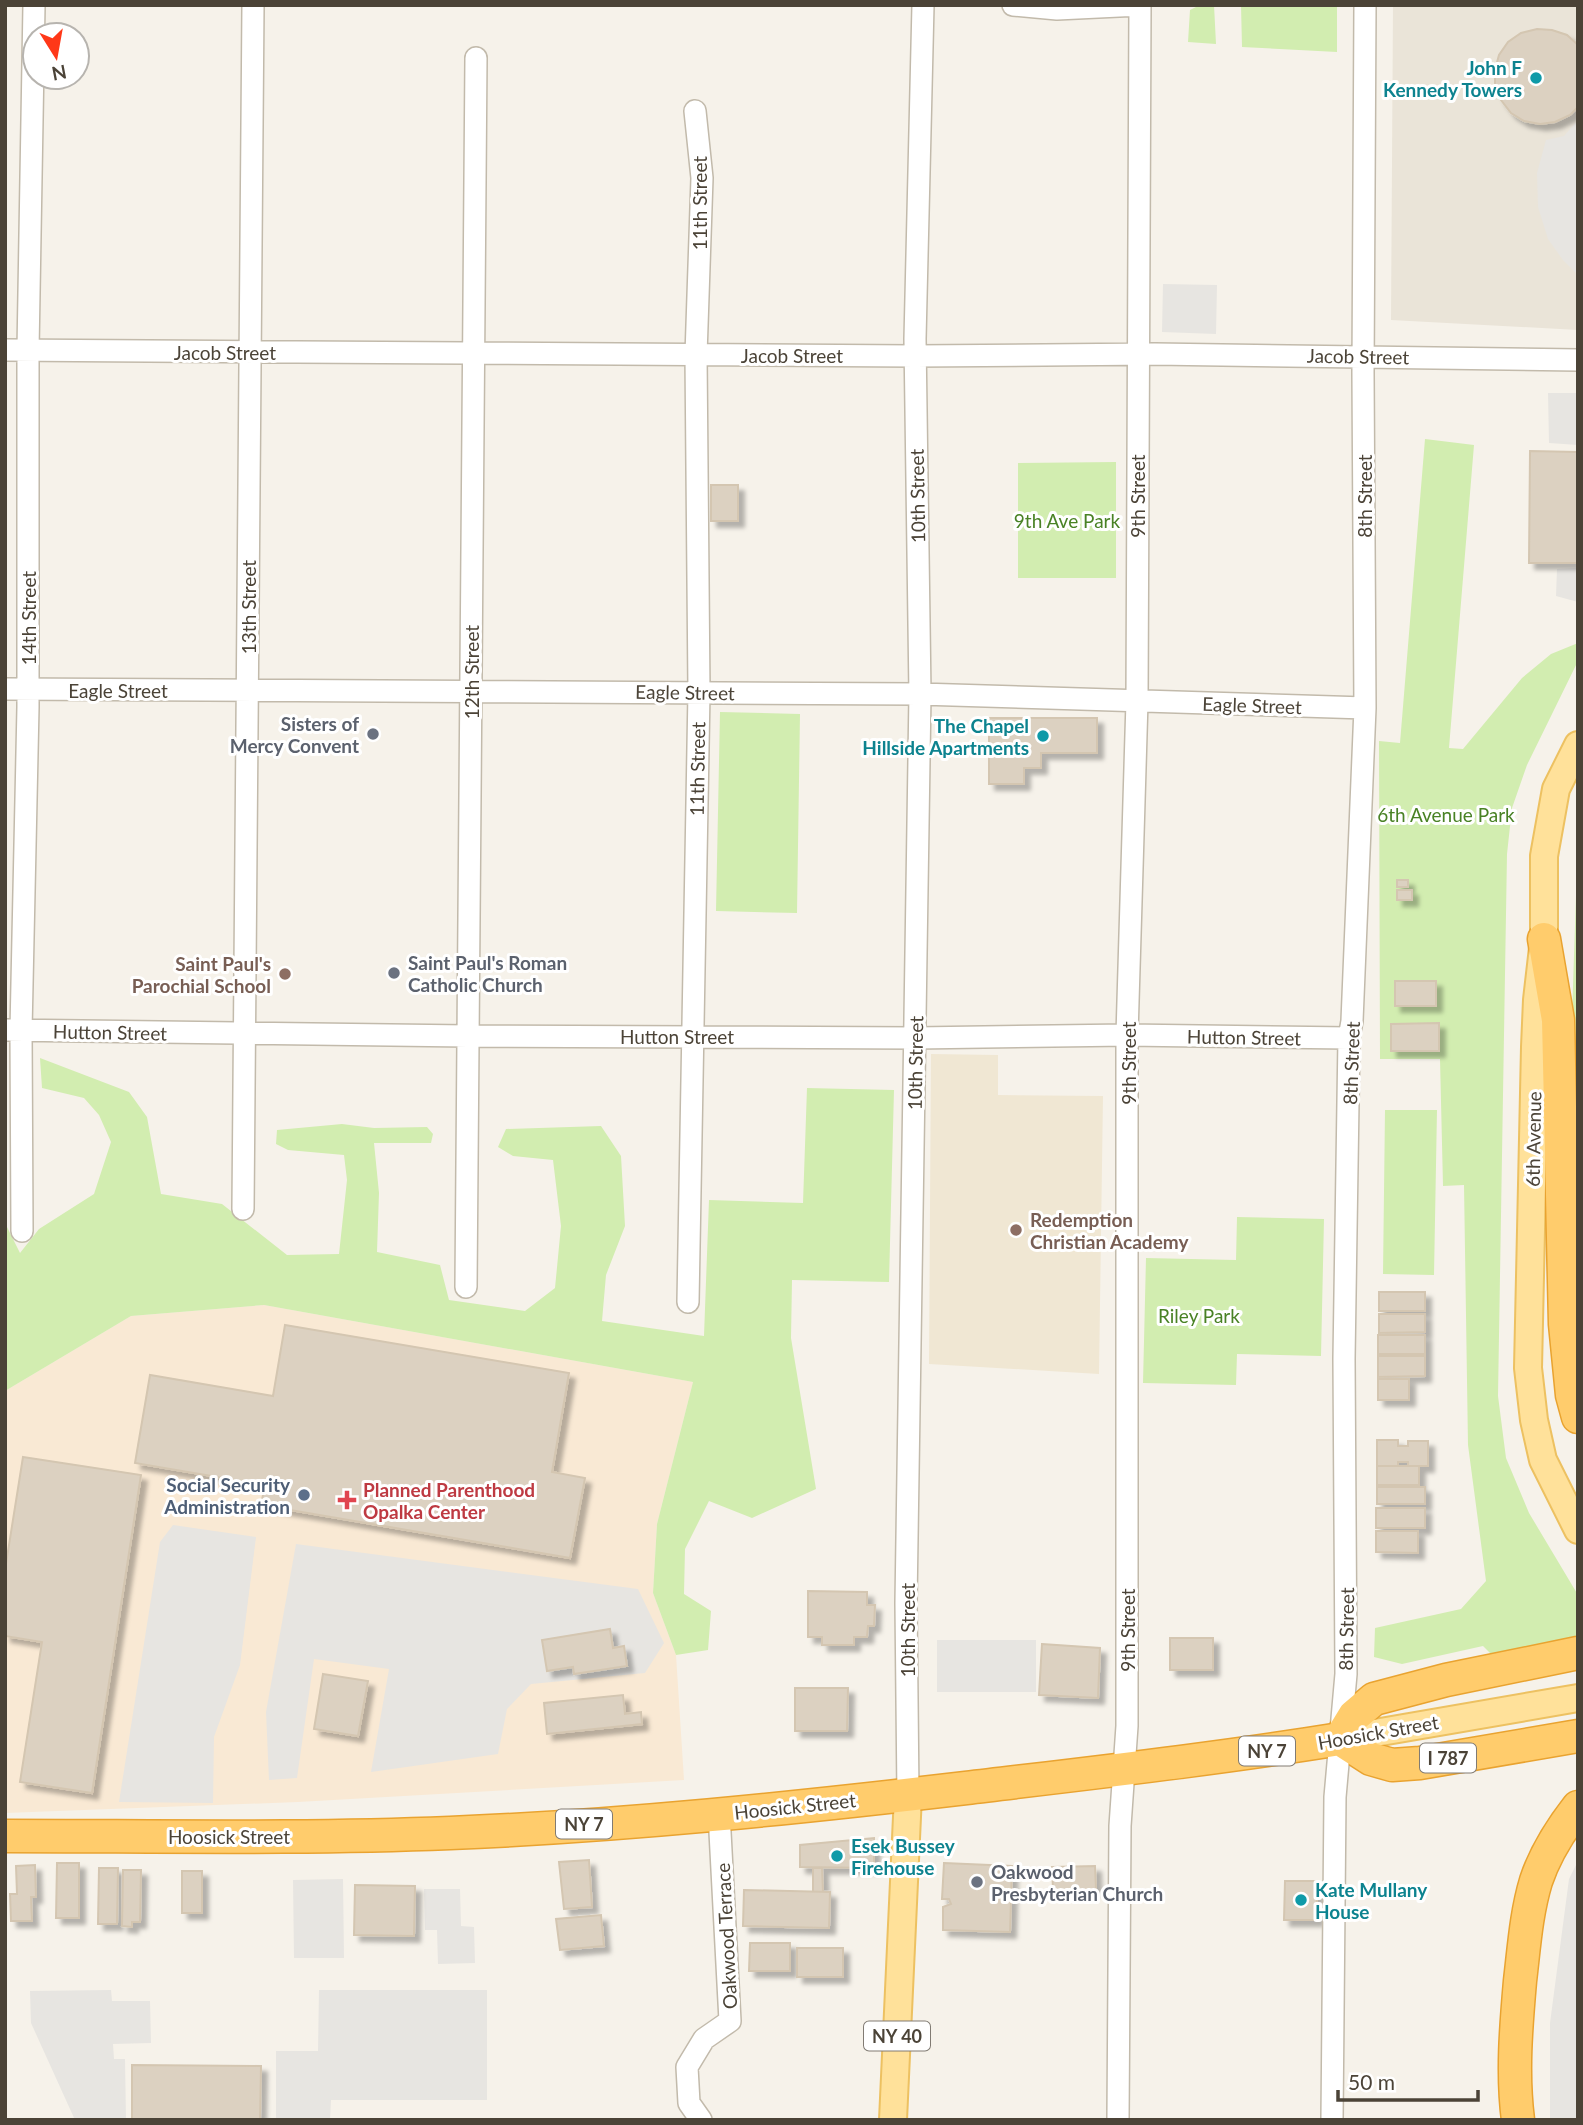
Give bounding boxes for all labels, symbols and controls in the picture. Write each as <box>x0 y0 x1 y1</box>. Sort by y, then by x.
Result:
north arrow <box>21 21 91 91</box>
place label: John F Kennedy Towers <box>1383 56 1522 101</box>
text: N <box>50 60 69 86</box>
marker: John F Kennedy Towers <box>1528 70 1544 86</box>
street label: 11th Street <box>688 156 711 250</box>
street label: Jacob Street <box>174 341 276 364</box>
street label: Jacob Street <box>741 344 843 367</box>
street label: Jacob Street <box>1307 344 1410 368</box>
street label: 10th Street <box>905 448 929 543</box>
street label: 9th Street <box>1126 454 1149 538</box>
street label: 8th Street <box>1353 454 1376 538</box>
park label: 9th Ave Park <box>1014 509 1120 532</box>
street label: 13th Street <box>237 560 260 654</box>
street label: 14th Street <box>17 571 40 665</box>
street label: 12th Street <box>460 625 483 719</box>
street label: Eagle Street <box>68 679 168 702</box>
street label: Eagle Street <box>635 680 735 704</box>
street label: Eagle Street <box>1202 692 1302 718</box>
place label: Sisters of Mercy Convent <box>230 712 359 757</box>
place label: The Chapel Hillside Apartments <box>862 714 1029 759</box>
street label: 11th Street <box>685 721 709 816</box>
marker: Sisters of Mercy Convent <box>365 726 381 742</box>
marker: The Chapel Hillside Apartments <box>1035 728 1051 744</box>
park label: 6th Avenue Park <box>1377 803 1515 826</box>
place label: Saint Paul's Roman Catholic Church <box>408 951 567 996</box>
place label: Saint Paul's Parochial School <box>132 952 271 997</box>
marker: Saint Paul's Roman Catholic Church <box>386 965 402 981</box>
marker: Saint Paul's Parochial School <box>277 966 293 982</box>
street label: 10th Street <box>903 1015 927 1110</box>
street label: Hutton Street <box>53 1020 167 1044</box>
street label: 9th Street <box>1117 1021 1140 1105</box>
street label: 8th Street <box>1338 1021 1364 1105</box>
street label: Hutton Street <box>620 1025 734 1048</box>
street label: Hutton Street <box>1187 1025 1301 1049</box>
street label: 6th Avenue <box>1521 1091 1545 1187</box>
place label: Redemption Christian Academy <box>1030 1208 1189 1253</box>
marker: Redemption Christian Academy <box>1008 1222 1024 1238</box>
park label: Riley Park <box>1158 1304 1240 1327</box>
place label: Social Security Administration <box>163 1473 291 1518</box>
place label: Planned Parenthood Opalka Center <box>363 1478 535 1523</box>
marker: Social Security Administration <box>296 1487 312 1503</box>
marker: Planned Parenthood Opalka Center <box>337 1490 357 1510</box>
street label: 10th Street <box>896 1583 919 1677</box>
street label: 8th Street <box>1334 1587 1358 1671</box>
street label: 9th Street <box>1116 1588 1139 1672</box>
street label: Hoosick Street <box>1316 1710 1440 1754</box>
road number: NY 7 <box>1239 1736 1295 1766</box>
road number: I 787 <box>1420 1744 1476 1772</box>
street label: Hoosick Street <box>733 1788 857 1824</box>
road number: NY 7 <box>556 1810 612 1838</box>
street label: Hoosick Street <box>168 1825 290 1848</box>
place label: Esek Bussey Firehouse <box>851 1834 956 1879</box>
marker: Esek Bussey Firehouse <box>829 1848 845 1864</box>
place label: Oakwood Presbyterian Church <box>991 1860 1163 1905</box>
street label: Oakwood Terrace <box>711 1862 741 2010</box>
marker: Oakwood Presbyterian Church <box>969 1874 985 1890</box>
place label: Kate Mullany House <box>1315 1878 1428 1923</box>
marker: Kate Mullany House <box>1293 1892 1309 1908</box>
road number: NY 40 <box>864 2022 930 2050</box>
scale bar <box>1338 2058 1478 2102</box>
text: 50 m <box>1348 2069 1395 2094</box>

